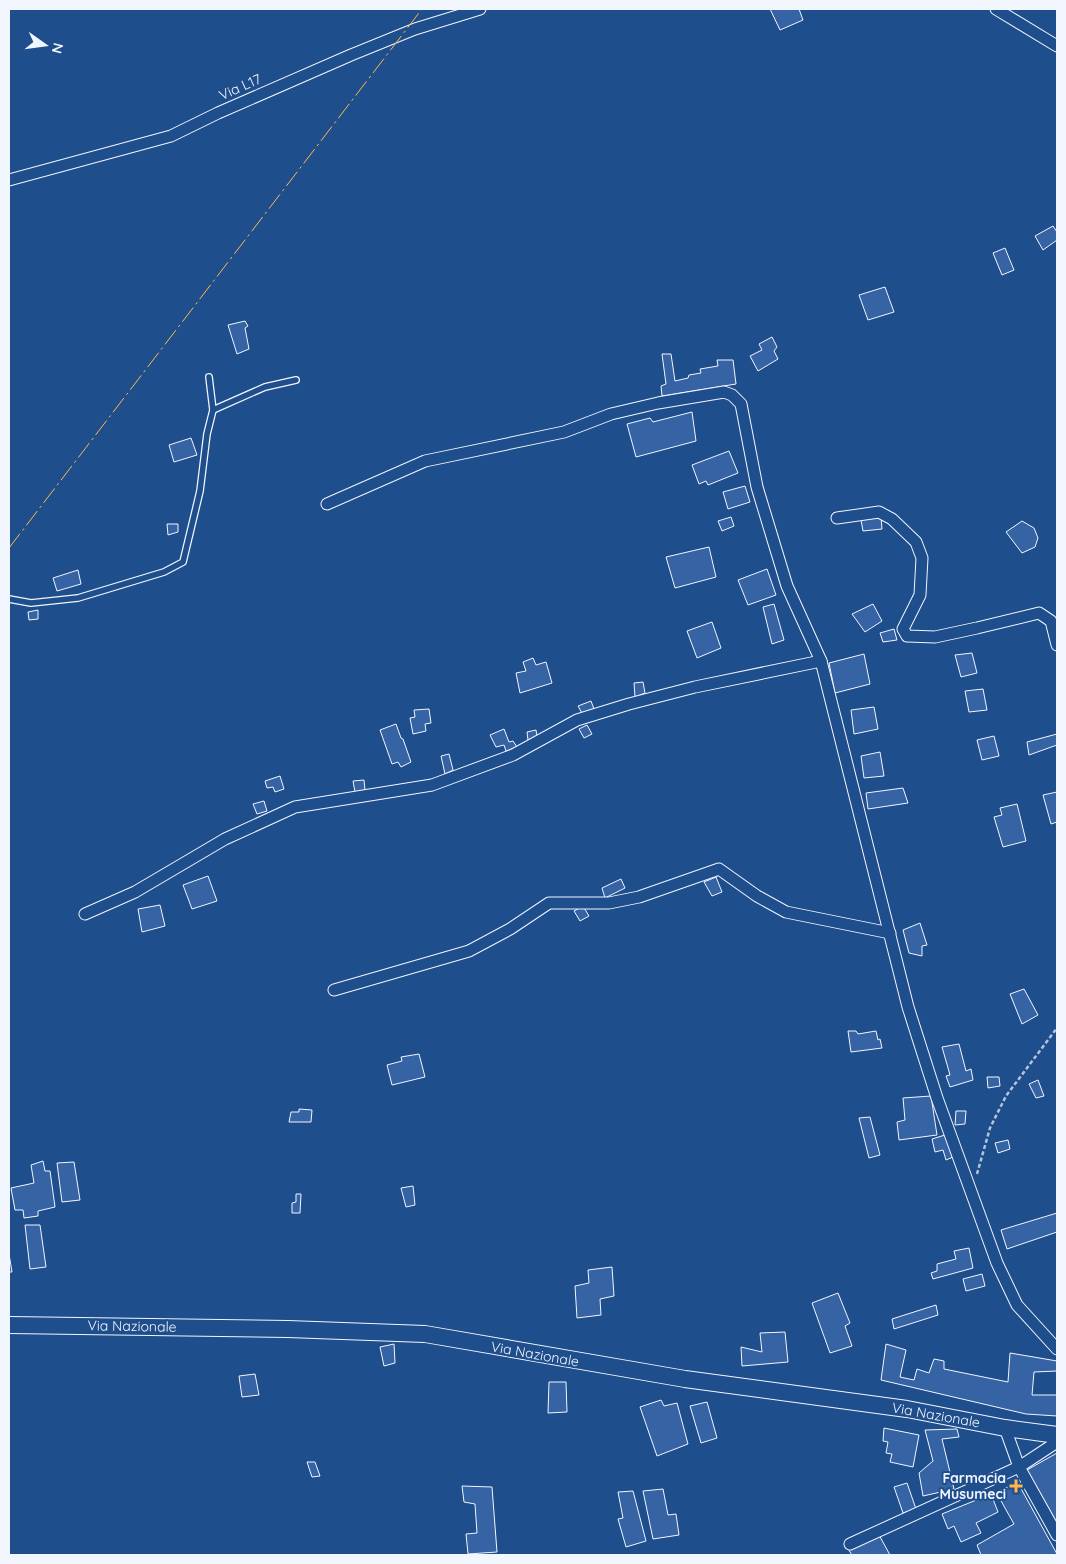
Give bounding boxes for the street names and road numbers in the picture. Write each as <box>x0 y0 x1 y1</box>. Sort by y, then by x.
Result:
street label: Via L17 <box>216 70 264 104</box>
street label: Via Nazionale <box>87 1316 177 1336</box>
street label: Via Nazionale <box>490 1337 580 1371</box>
street label: Via Nazionale <box>891 1398 981 1432</box>

